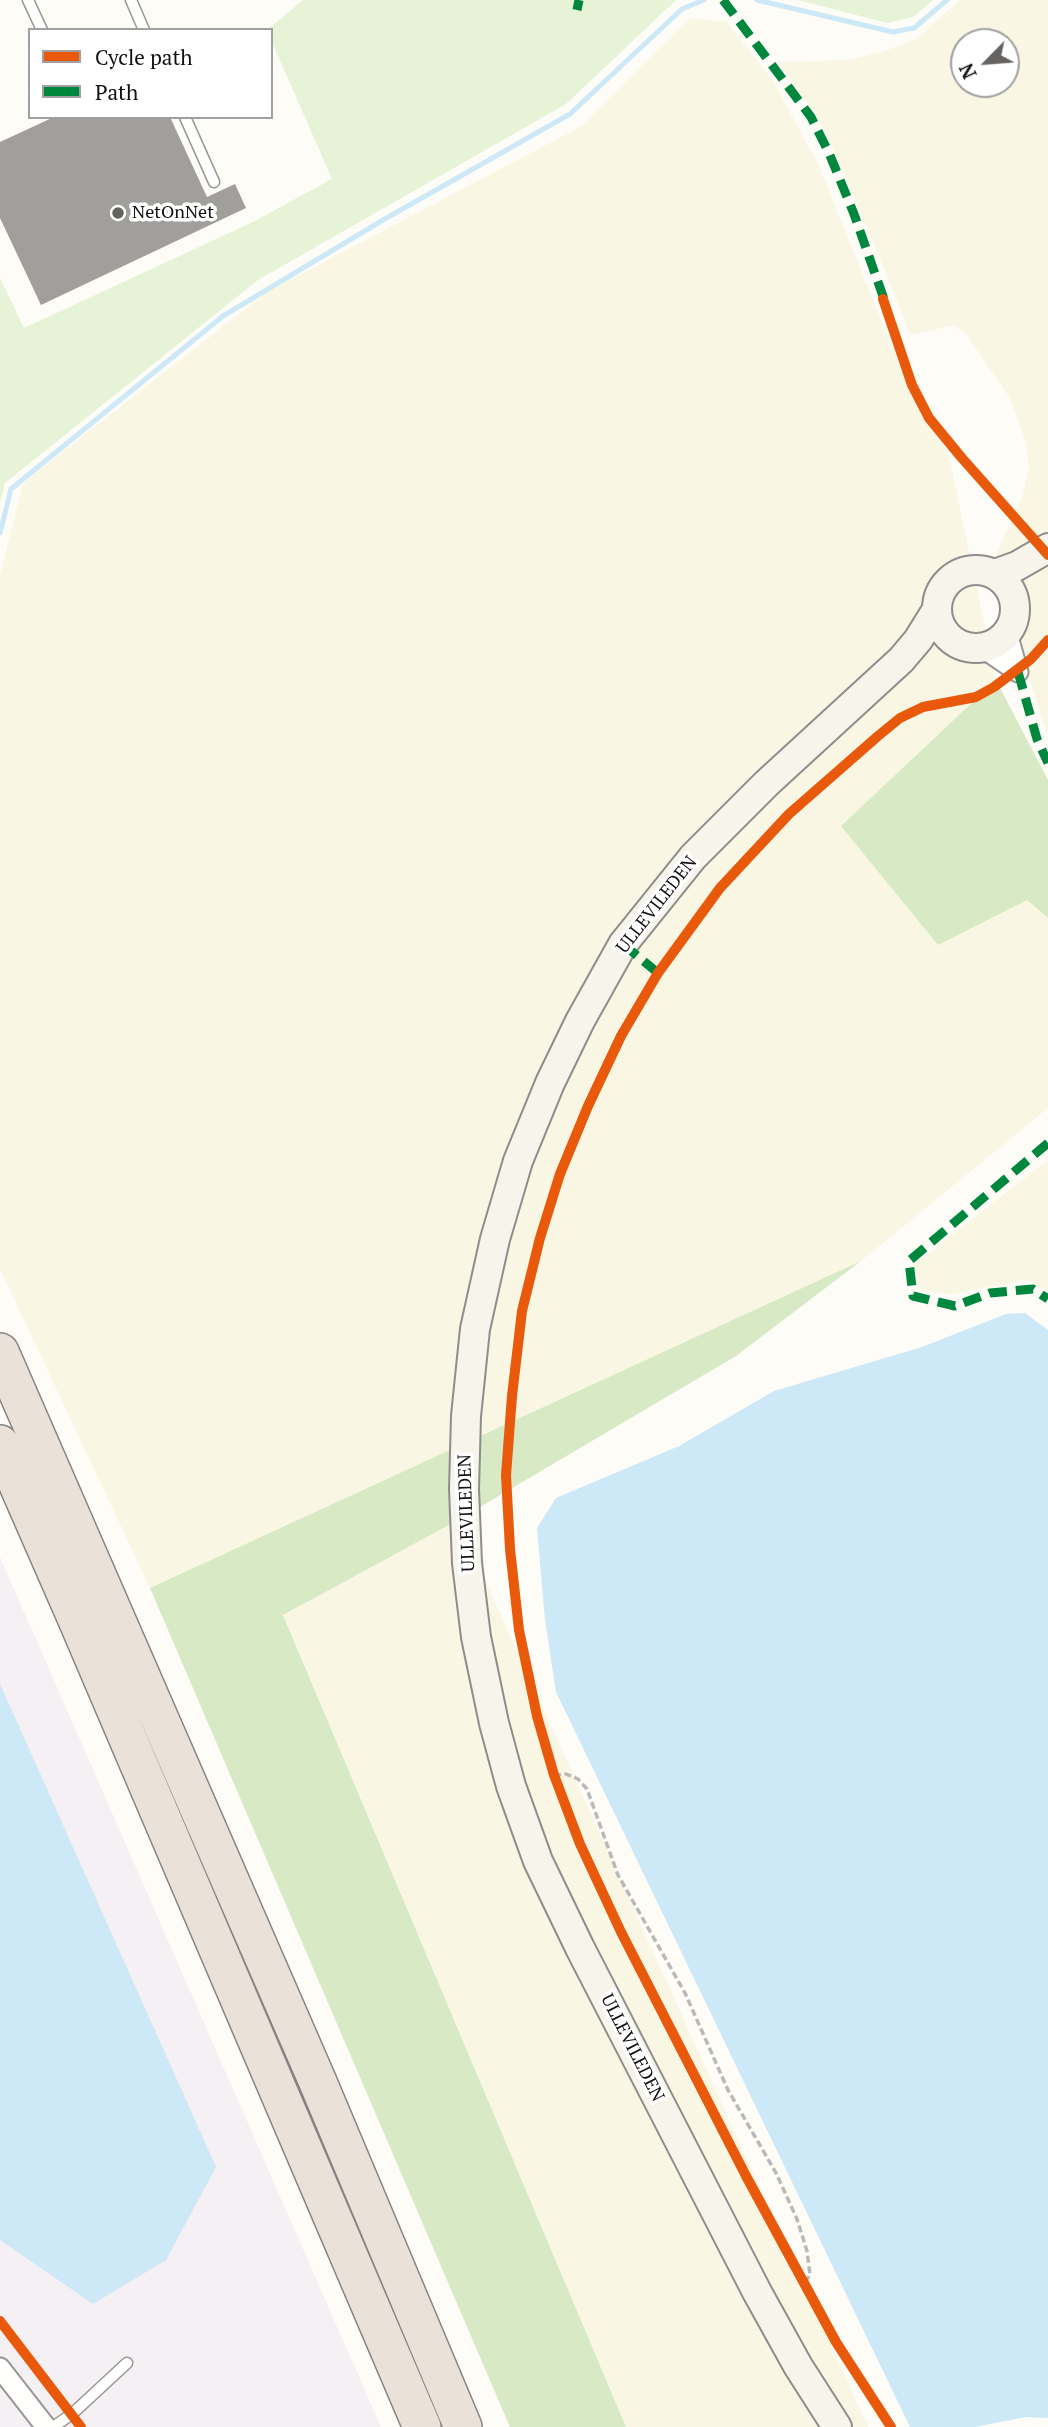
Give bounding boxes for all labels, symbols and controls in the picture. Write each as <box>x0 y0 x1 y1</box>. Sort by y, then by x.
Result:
legend <box>28 28 273 119</box>
north arrow <box>950 28 1020 98</box>
text: Cycle path <box>95 43 193 71</box>
text: N <box>953 59 982 83</box>
text: Path <box>95 78 138 106</box>
place label: NetOnNet <box>132 202 214 224</box>
marker: NetOnNet <box>110 205 126 221</box>
street label: ULLEVILEDEN <box>612 852 702 958</box>
street label: ULLEVILEDEN <box>454 1454 480 1572</box>
street label: ULLEVILEDEN <box>596 1991 668 2105</box>

